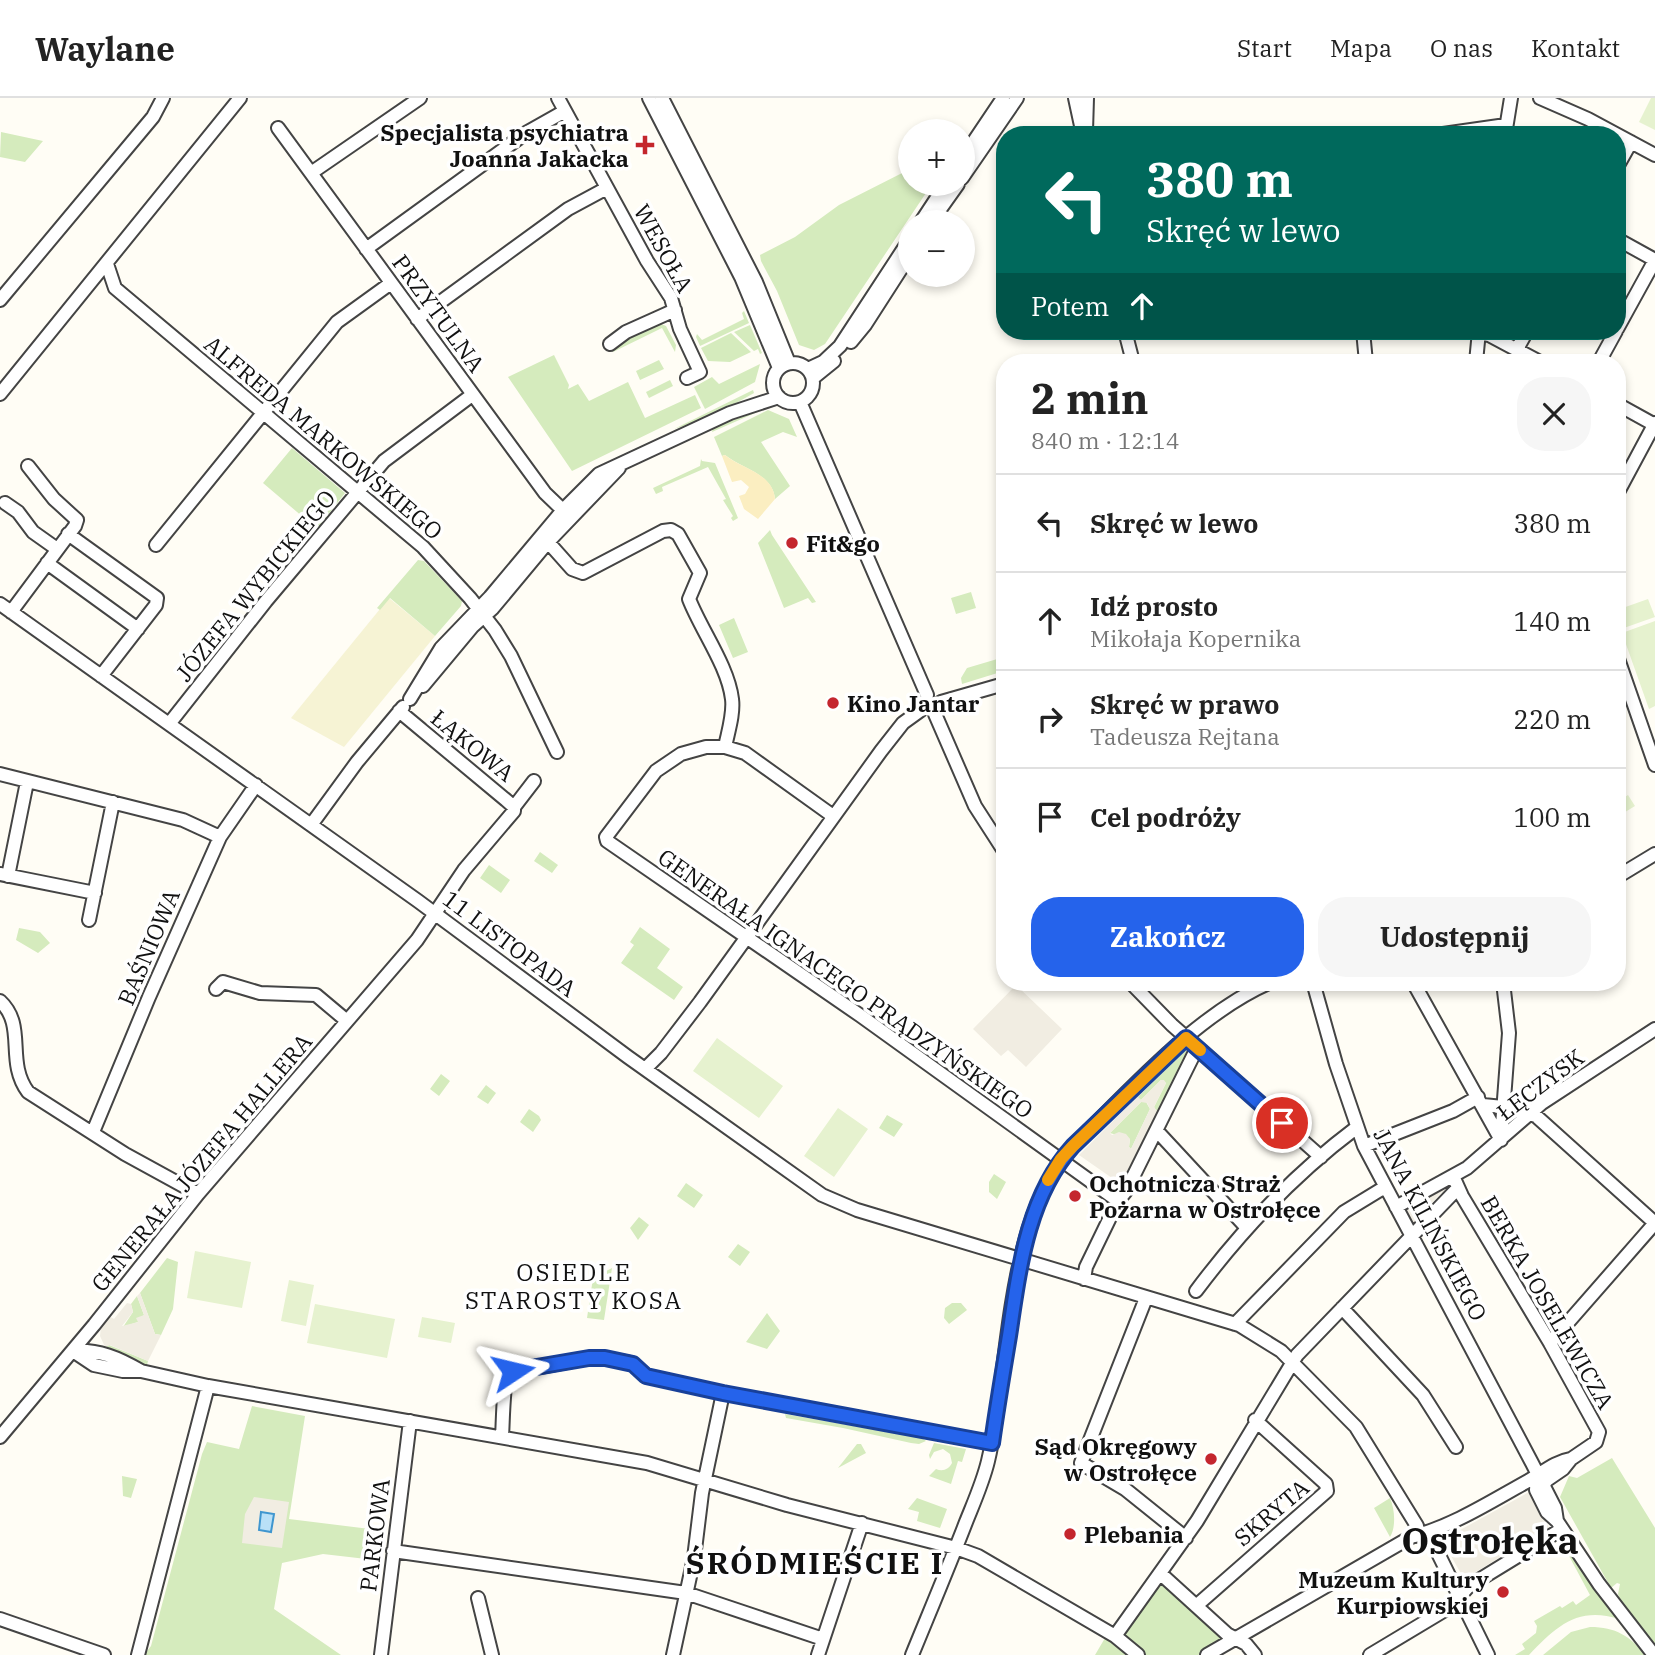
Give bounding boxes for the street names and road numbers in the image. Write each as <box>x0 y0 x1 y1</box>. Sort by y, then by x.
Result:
street label: WESOŁA <box>627 198 701 298</box>
street label: PRZYTULNA <box>386 248 492 378</box>
street label: ALFREDA MARKOWSKIEGO <box>199 328 449 546</box>
street label: JÓZEFA WYBICKIEGO <box>168 483 342 687</box>
street label: ŁĄKOWA <box>425 702 521 788</box>
street label: GENERAŁA IGNACEGO PRĄDZYŃSKIEGO <box>653 841 1039 1125</box>
street label: 11 LISTOPADA <box>437 883 583 1003</box>
street label: BAŚNIOWA <box>110 884 186 1010</box>
street label: GENERAŁA JÓZEFA HALLERA <box>84 1027 318 1297</box>
street label: ŁĘCZYSK <box>1490 1041 1590 1127</box>
street label: JANA KILIŃSKIEGO <box>1367 1122 1495 1326</box>
street label: BERKA JOSELEWICZA <box>1475 1190 1622 1414</box>
street label: SKRYTA <box>1227 1472 1315 1552</box>
street label: PARKOWA <box>352 1477 396 1593</box>

